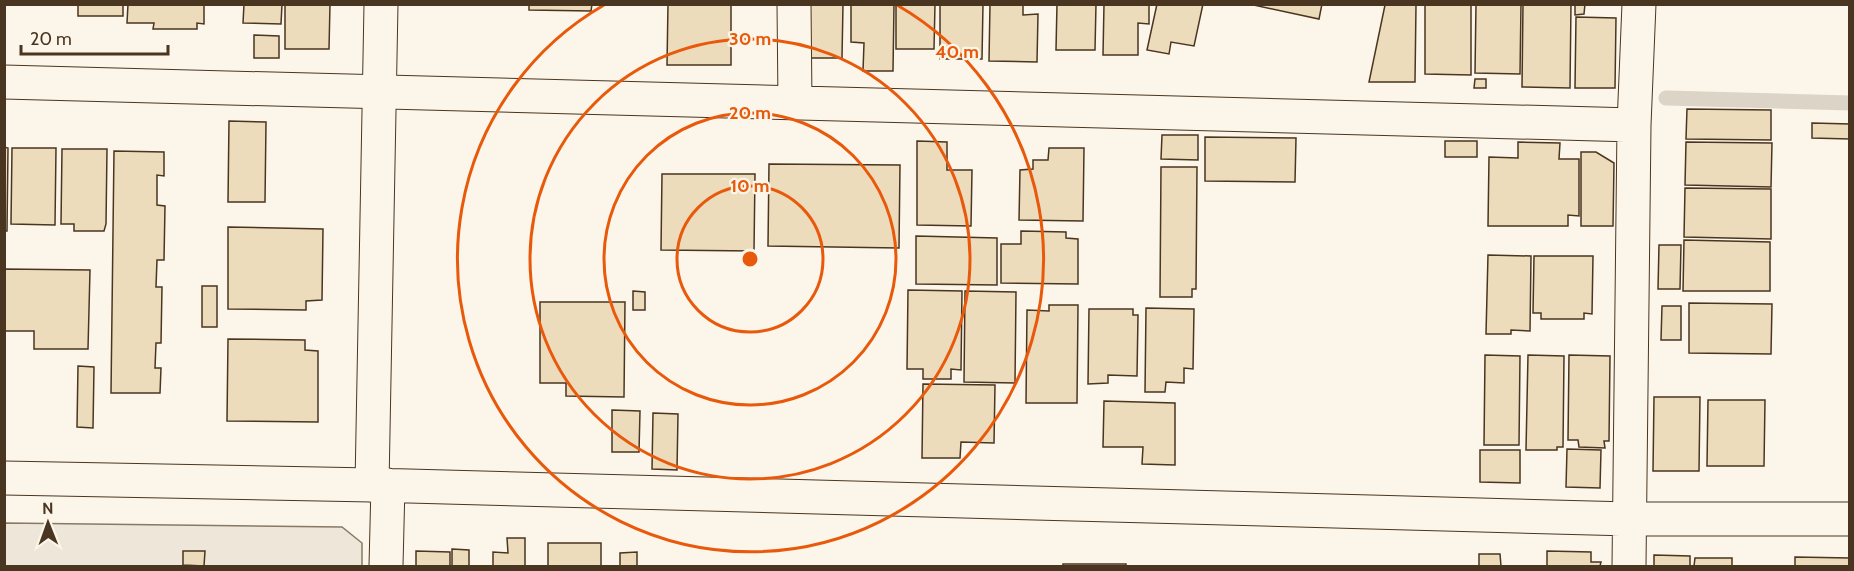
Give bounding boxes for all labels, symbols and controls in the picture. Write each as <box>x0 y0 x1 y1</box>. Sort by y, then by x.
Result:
scale bar <box>21 18 168 56</box>
text: 20 m <box>30 28 72 50</box>
text: 30 m <box>729 28 771 50</box>
text: 40 m <box>935 41 979 63</box>
text: 20 m <box>729 102 771 124</box>
text: 10 m <box>730 175 770 197</box>
centre of rings <box>740 249 760 269</box>
north arrow <box>18 493 78 553</box>
text: N <box>42 499 54 518</box>

